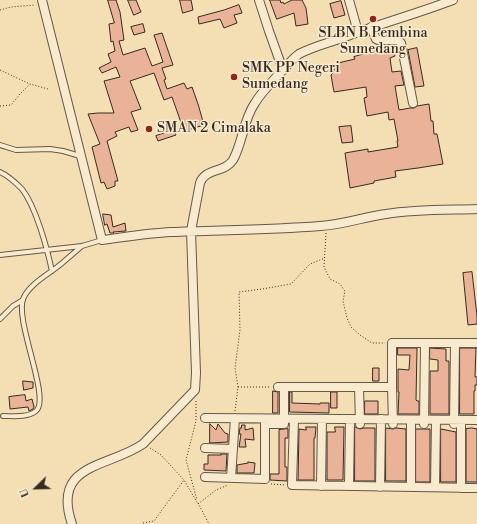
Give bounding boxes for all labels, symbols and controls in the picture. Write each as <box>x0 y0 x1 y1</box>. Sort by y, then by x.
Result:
marker: SLBN B Pembina Sumedang <box>368 14 378 24</box>
place label: SLBN B Pembina Sumedang <box>318 26 428 58</box>
place label: SMK PP Negeri Sumedang <box>242 61 340 94</box>
marker: SMK PP Negeri Sumedang <box>229 72 239 82</box>
place label: SMAN 2 Cimalaka <box>157 121 271 137</box>
marker: SMAN 2 Cimalaka <box>144 124 154 134</box>
north arrow <box>16 468 56 508</box>
text: U <box>17 486 33 499</box>

